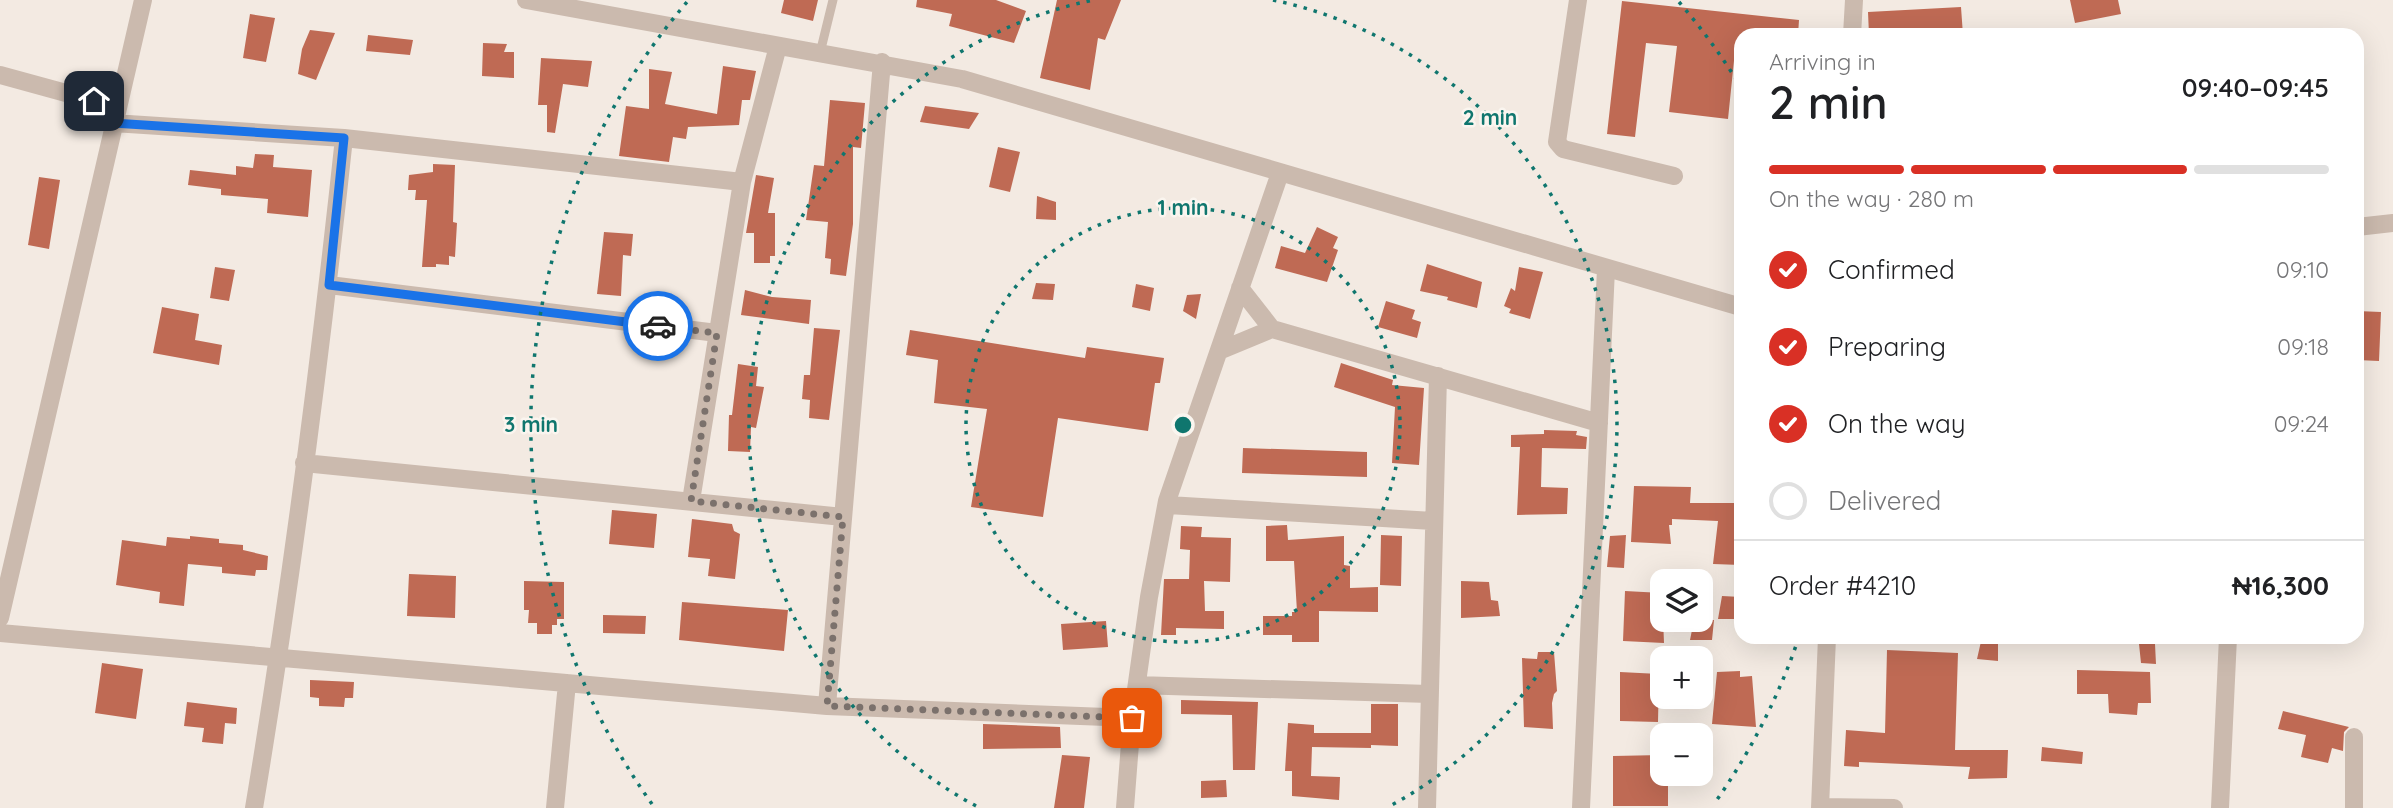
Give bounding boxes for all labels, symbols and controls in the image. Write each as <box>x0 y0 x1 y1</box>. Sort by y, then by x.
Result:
text: Arriving in <box>1769 47 1876 76</box>
pin <box>64 71 124 131</box>
text: 09:40–09:45 <box>2182 71 2329 104</box>
text: 2 min <box>1769 73 1888 131</box>
icon: home <box>75 82 113 120</box>
text: 2 min <box>1463 104 1517 130</box>
text: On the way · 280 m <box>1769 184 1974 213</box>
text: 1 min <box>1158 194 1208 220</box>
icon: check <box>1769 251 1807 289</box>
text: Confirmed <box>1828 253 1955 286</box>
text: 09:10 <box>2276 255 2329 284</box>
courier <box>623 291 693 361</box>
icon: car <box>639 307 677 345</box>
icon: check <box>1769 328 1807 366</box>
text: Preparing <box>1828 330 1946 363</box>
text: 09:18 <box>2277 332 2329 361</box>
icon: check <box>1769 405 1807 443</box>
text: On the way <box>1828 407 1966 440</box>
text: 09:24 <box>2274 409 2329 438</box>
text: 3 min <box>504 411 558 437</box>
centre of rings <box>1171 413 1195 437</box>
text: Delivered <box>1828 484 1941 517</box>
map controls <box>1650 569 1713 786</box>
button: layers <box>1650 569 1713 632</box>
text: Order #4210 <box>1769 569 1916 602</box>
text: ₦16,300 <box>2232 569 2329 602</box>
button: + <box>1650 646 1713 709</box>
pin <box>1102 688 1162 748</box>
icon: bag <box>1113 699 1151 737</box>
button: − <box>1650 723 1713 786</box>

